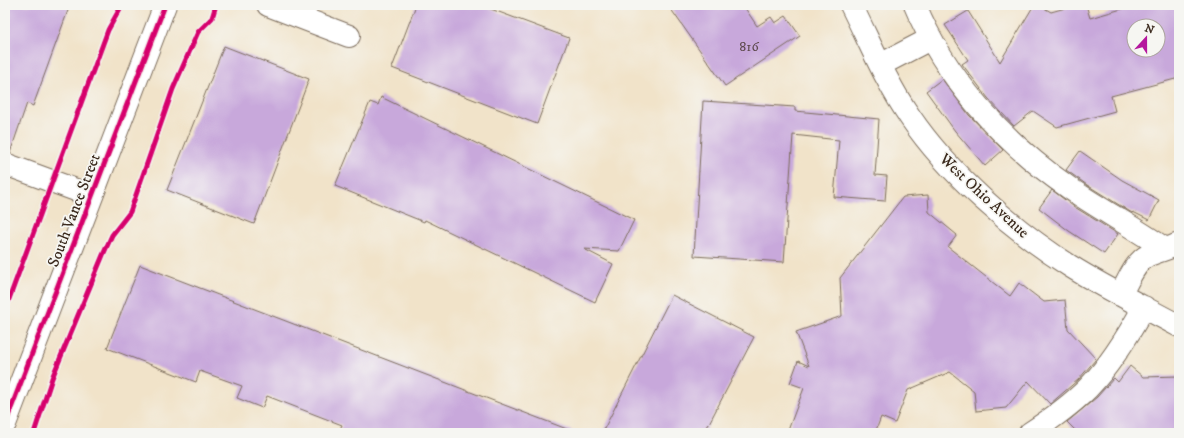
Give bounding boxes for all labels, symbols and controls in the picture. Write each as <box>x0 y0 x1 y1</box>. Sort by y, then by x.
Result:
north arrow <box>1126 18 1166 58</box>
text: N <box>1143 21 1156 38</box>
house number: 816 <box>739 38 759 56</box>
street label: West Ohio Avenue <box>935 148 1034 243</box>
street label: South Vance Street <box>43 151 105 270</box>

